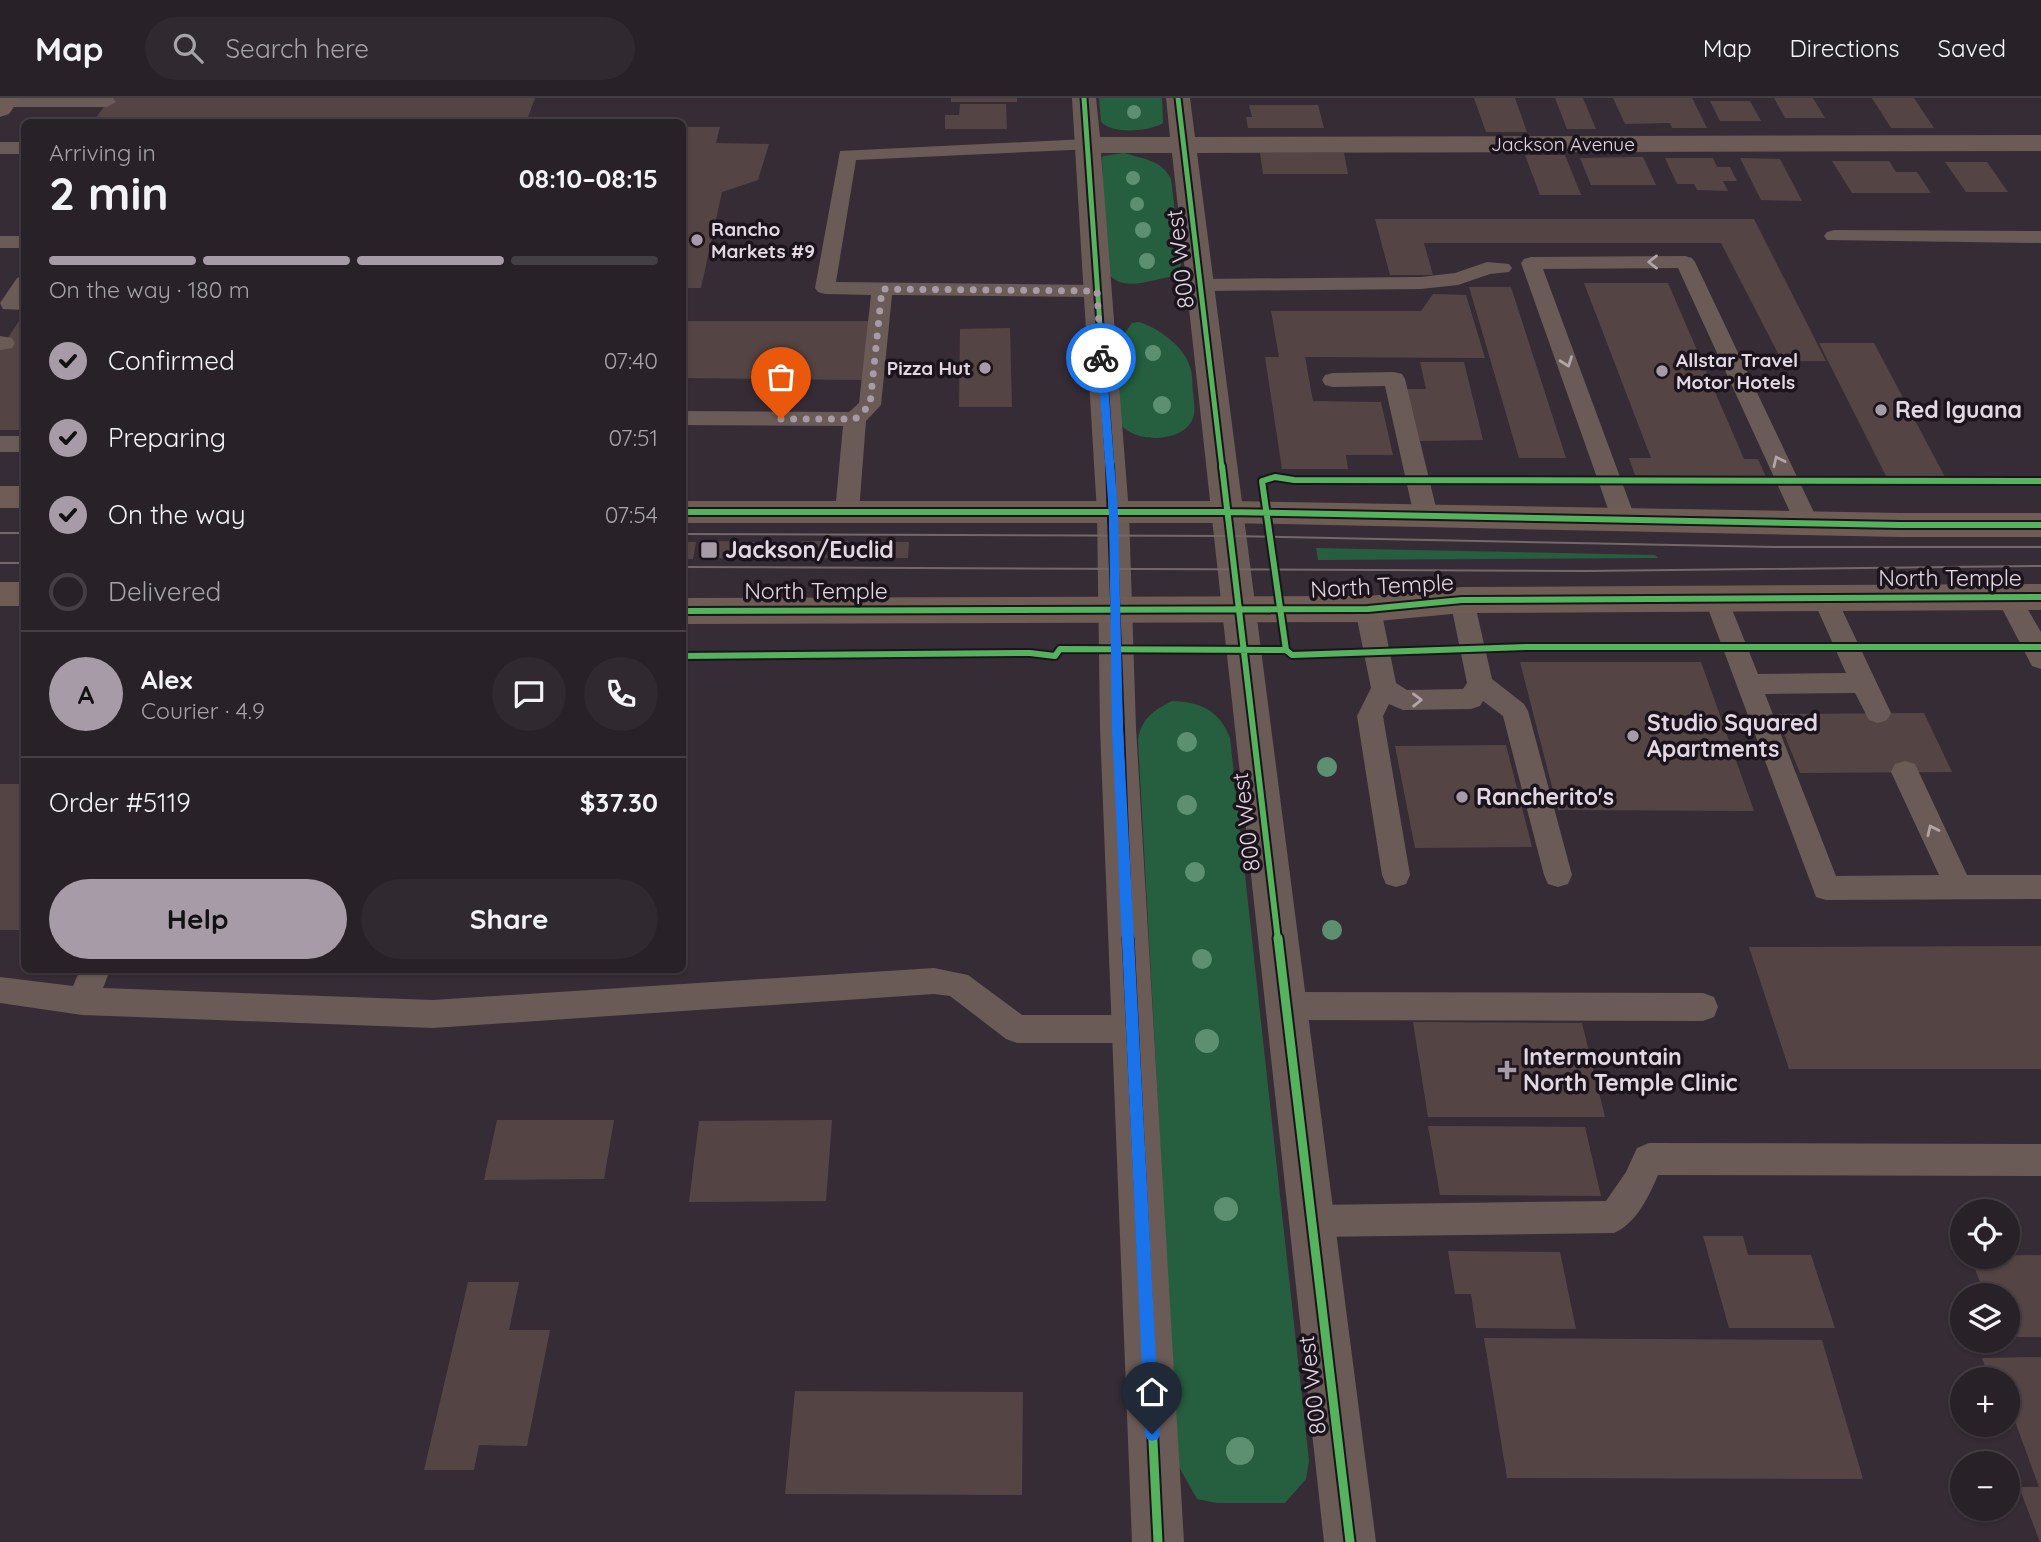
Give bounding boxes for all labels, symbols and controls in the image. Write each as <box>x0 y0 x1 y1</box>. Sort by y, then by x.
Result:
search box <box>145 17 635 80</box>
text: Map <box>35 28 103 69</box>
icon: search <box>169 29 207 67</box>
text: Search here <box>225 32 369 65</box>
text: Map <box>1703 33 1752 63</box>
text: Directions <box>1790 33 1900 63</box>
text: Saved <box>1938 33 2006 63</box>
street label: Jackson Avenue <box>1491 132 1635 156</box>
text: Arriving in <box>49 138 156 167</box>
text: 08:10–08:15 <box>519 162 658 195</box>
text: 2 min <box>49 164 169 222</box>
street label: 800 West <box>1159 208 1200 310</box>
place label: Rancho Markets #9 <box>711 217 815 263</box>
marker: Rancho Markets #9 <box>689 232 705 248</box>
one-way arrow <box>1648 254 1658 270</box>
text: On the way · 180 m <box>49 275 250 304</box>
courier <box>1066 323 1136 393</box>
icon: bike <box>1082 339 1120 377</box>
icon: check <box>49 342 87 380</box>
text: Confirmed <box>108 344 235 377</box>
text: 07:40 <box>604 346 658 375</box>
pin <box>751 347 811 419</box>
place label: Allstar Travel Motor Hotels <box>1676 348 1798 394</box>
one-way arrow <box>1559 355 1573 367</box>
place label: Pizza Hut <box>887 356 971 380</box>
icon: bag <box>762 358 800 396</box>
marker: Pizza Hut <box>977 360 993 376</box>
marker: Allstar Travel Motor Hotels <box>1654 363 1670 379</box>
place label: Red Iguana <box>1895 395 2022 424</box>
marker: Red Iguana <box>1873 402 1889 418</box>
icon: check <box>49 419 87 457</box>
text: Preparing <box>108 421 226 454</box>
text: 07:51 <box>608 423 658 452</box>
one-way arrow <box>1772 456 1786 468</box>
icon: check <box>49 496 87 534</box>
text: On the way <box>108 498 246 531</box>
text: 07:54 <box>605 500 658 529</box>
place label: Jackson/Euclid <box>725 535 894 564</box>
marker: Jackson/Euclid <box>699 540 719 560</box>
street label: North Temple <box>1878 563 2022 592</box>
street label: North Temple <box>1309 567 1455 604</box>
text: Delivered <box>108 575 221 608</box>
street label: North Temple <box>744 576 888 605</box>
button: chat <box>492 657 566 731</box>
button: phone <box>584 657 658 731</box>
text: Alex <box>141 663 192 696</box>
text: A <box>78 678 94 711</box>
one-way arrow <box>1413 692 1423 708</box>
text: Courier · 4.9 <box>141 696 265 725</box>
place label: Studio Squared Apartments <box>1647 708 1818 763</box>
marker: Studio Squared Apartments <box>1625 728 1641 744</box>
street label: 800 West <box>1225 771 1266 873</box>
place label: Rancherito's <box>1476 782 1614 811</box>
text: Order #5119 <box>49 786 191 819</box>
text: $37.30 <box>580 786 658 819</box>
marker: Rancherito's <box>1454 789 1470 805</box>
one-way arrow <box>1926 825 1940 837</box>
button: Help <box>49 879 347 959</box>
button: Share <box>361 879 658 959</box>
place label: Intermountain North Temple Clinic <box>1523 1042 1738 1097</box>
marker: Intermountain North Temple Clinic <box>1497 1060 1517 1080</box>
map controls <box>1950 1199 2020 1521</box>
button: locate <box>1950 1199 2020 1269</box>
button: layers <box>1950 1283 2020 1353</box>
street label: 800 West <box>1291 1334 1332 1436</box>
pin <box>1122 1362 1182 1434</box>
button: + <box>1950 1367 2020 1437</box>
icon: home <box>1133 1373 1171 1411</box>
button: − <box>1950 1451 2020 1521</box>

